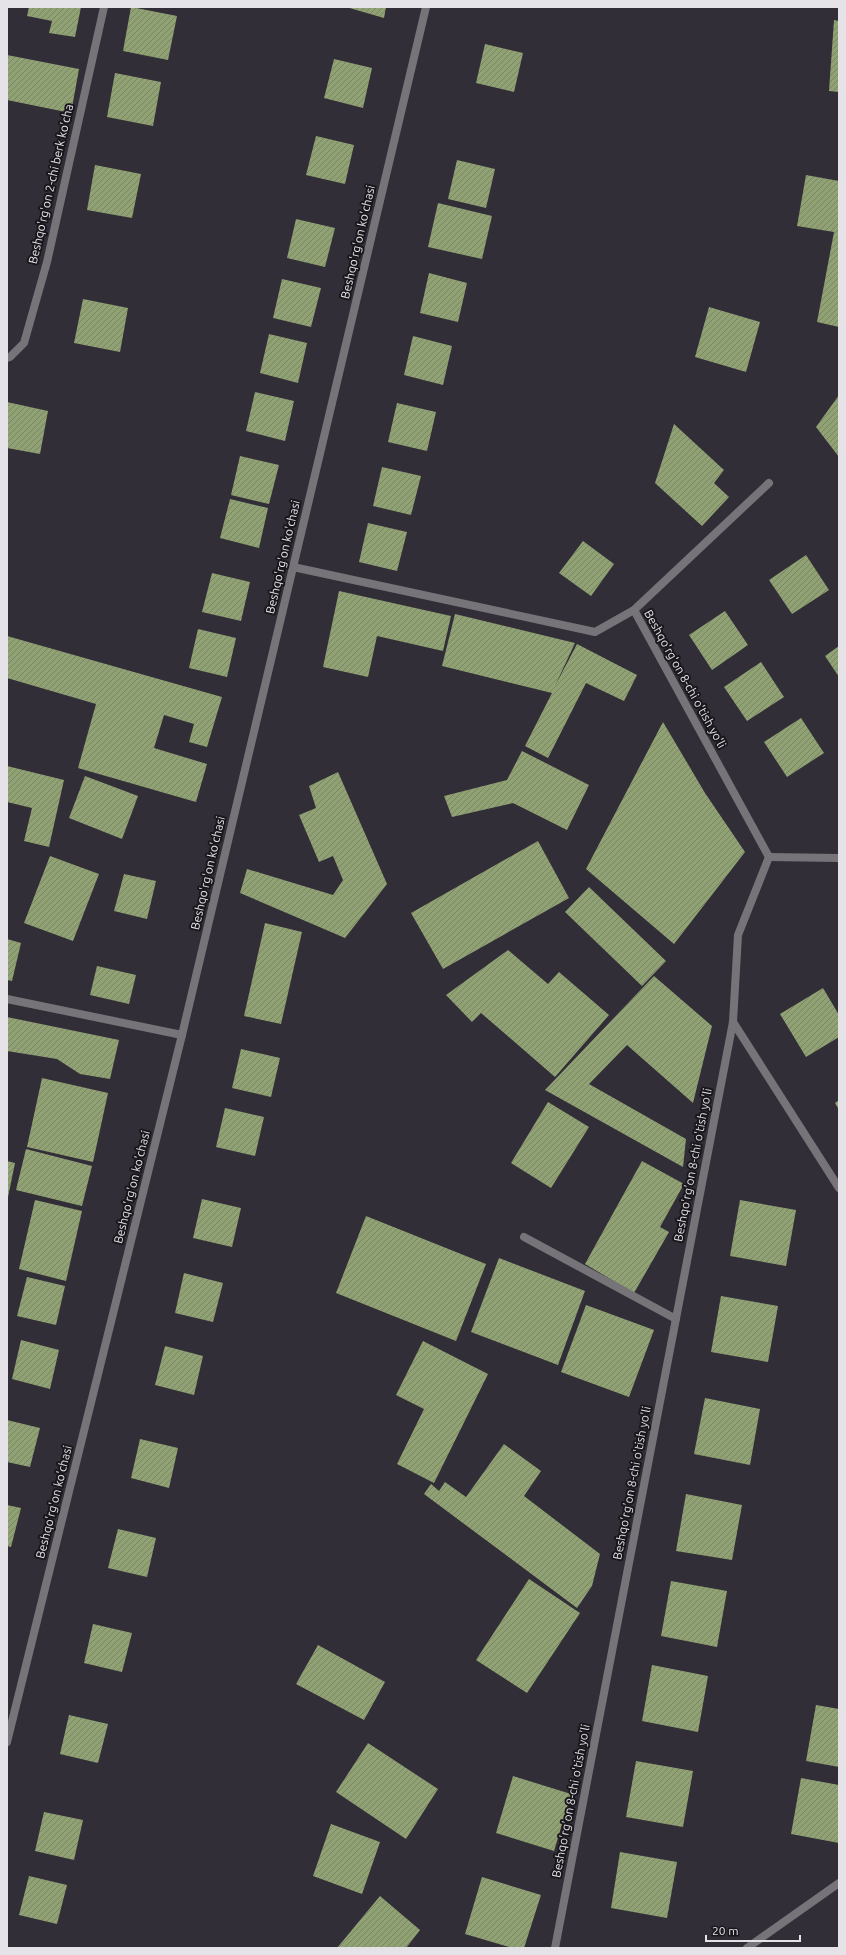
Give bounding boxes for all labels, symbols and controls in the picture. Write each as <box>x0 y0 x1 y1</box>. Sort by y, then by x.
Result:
street label: Beshqo'rg'on 2-chi berk ko'cha <box>26 103 75 265</box>
street label: Beshqo'rg'on ko'chasi <box>338 184 377 300</box>
street label: Beshqo'rg'on ko'chasi <box>263 499 302 615</box>
street label: Beshqo'rg'on 8-chi o'tish yo'li <box>642 607 729 750</box>
street label: Beshqo'rg'on ko'chasi <box>188 815 227 931</box>
street label: Beshqo'rg'on 8-chi o'tish yo'li <box>671 1087 714 1243</box>
street label: Beshqo'rg'on ko'chasi <box>111 1129 152 1245</box>
street label: Beshqo'rg'on 8-chi o'tish yo'li <box>610 1405 653 1561</box>
street label: Beshqo'rg'on ko'chasi <box>33 1444 74 1560</box>
street label: Beshqo'rg'on 8-chi o'tish yo'li <box>549 1723 592 1879</box>
scale bar <box>706 1917 800 1943</box>
text: 20 m <box>712 1924 739 1937</box>

